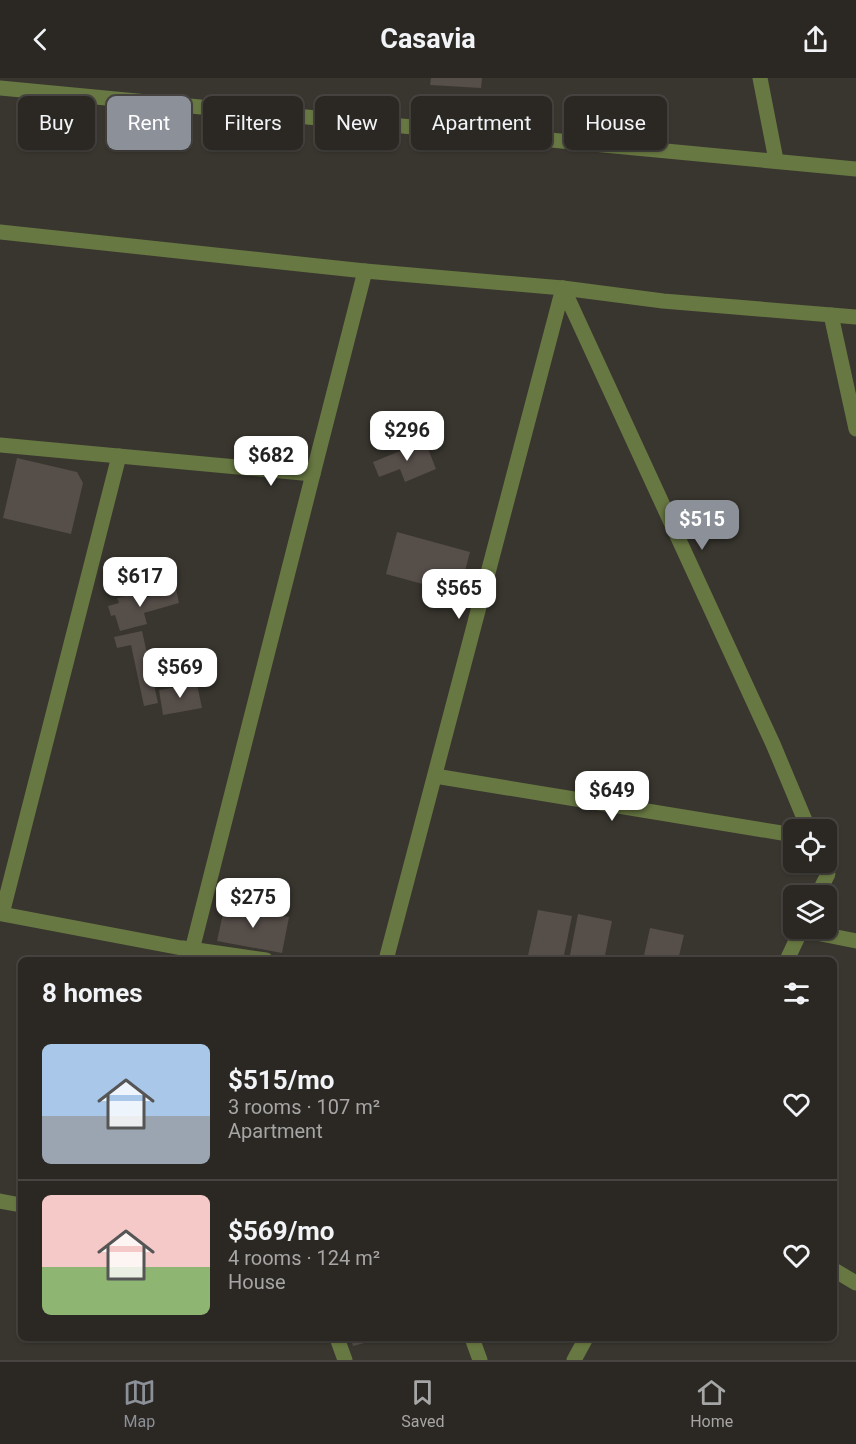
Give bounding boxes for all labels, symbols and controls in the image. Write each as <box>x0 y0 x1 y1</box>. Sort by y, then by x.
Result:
icon: back <box>24 23 57 56</box>
text: Casavia <box>380 23 476 55</box>
icon: share <box>799 23 832 56</box>
chip: Buy <box>18 96 95 150</box>
chip: Rent <box>107 96 191 150</box>
chip: Filters <box>203 96 303 150</box>
chip: New <box>315 96 399 150</box>
chip: Apartment <box>411 96 552 150</box>
chip: House <box>564 96 667 150</box>
pin: $296 <box>371 411 443 462</box>
text: $296 <box>384 418 430 442</box>
pin: $682 <box>235 436 307 487</box>
text: $682 <box>248 443 294 467</box>
pin: $515 <box>666 500 738 551</box>
text: $515 <box>679 507 725 531</box>
pin: $617 <box>104 557 176 608</box>
text: $617 <box>117 564 163 588</box>
pin: $565 <box>423 569 495 620</box>
text: $565 <box>436 576 482 600</box>
pin: $569 <box>144 648 216 699</box>
text: $569 <box>157 655 203 679</box>
pin: $649 <box>576 771 648 822</box>
text: $649 <box>589 778 635 802</box>
map controls <box>783 819 837 939</box>
button: locate <box>783 819 837 873</box>
pin: $275 <box>217 878 289 929</box>
text: $275 <box>230 885 276 909</box>
button: layers <box>783 885 837 939</box>
icon: filters <box>780 977 813 1010</box>
text: 8 homes <box>42 978 143 1008</box>
text: $515/mo <box>228 1065 335 1095</box>
icon: home <box>90 1068 162 1140</box>
icon: heart <box>780 1088 813 1121</box>
text: 3 rooms · 107 m² <box>228 1095 380 1119</box>
text: Apartment <box>228 1119 323 1143</box>
text: $569/mo <box>228 1216 335 1246</box>
icon: home <box>90 1219 162 1291</box>
icon: heart <box>780 1239 813 1272</box>
text: 4 rooms · 124 m² <box>228 1246 380 1270</box>
text: House <box>228 1270 286 1294</box>
tab: Map <box>123 1376 156 1431</box>
tab: Saved <box>401 1376 445 1431</box>
tab: Home <box>690 1376 733 1431</box>

